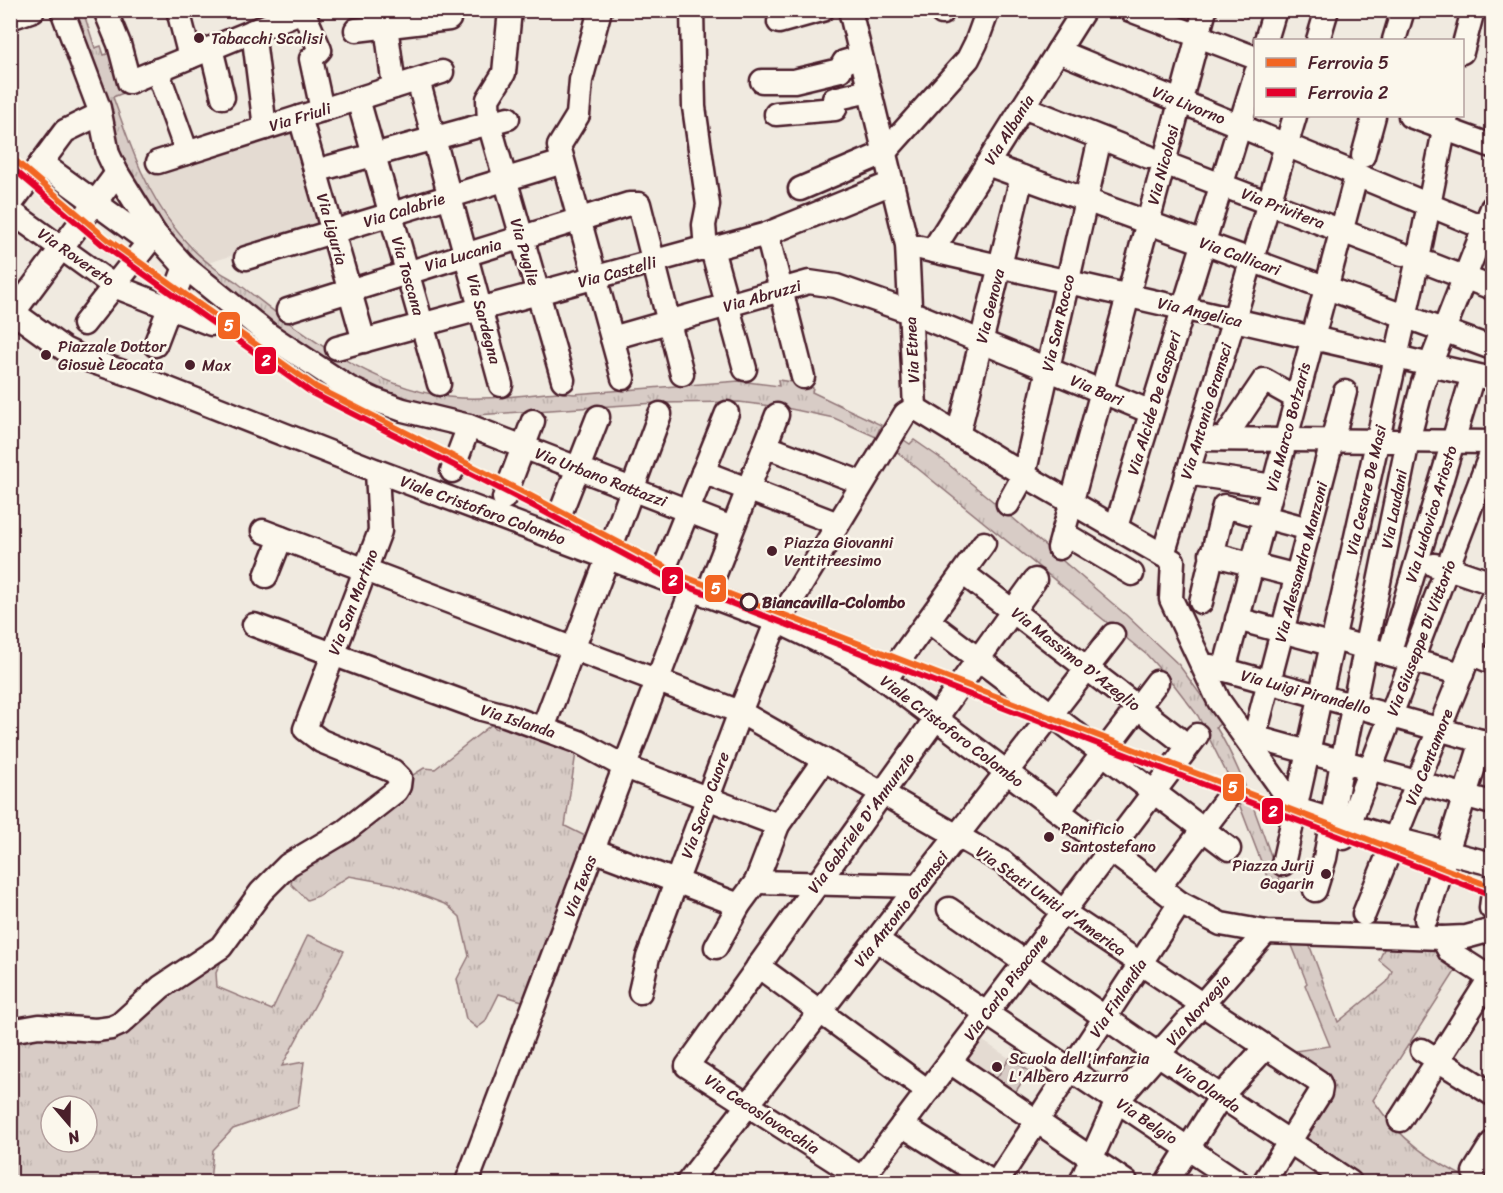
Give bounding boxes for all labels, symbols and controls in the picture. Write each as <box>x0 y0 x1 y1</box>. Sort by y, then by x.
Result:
place label: Tabacchi Scalisi <box>211 24 324 53</box>
marker: Tabacchi Scalisi <box>192 31 206 45</box>
legend <box>1254 39 1464 117</box>
text: Ferrovia 5 <box>1308 47 1389 79</box>
street label: Via Livorno <box>1148 77 1230 133</box>
text: Ferrovia 2 <box>1308 77 1388 109</box>
street label: Via Albania <box>976 88 1043 171</box>
street label: Via Friuli <box>265 94 335 140</box>
street label: Via Nicolosi <box>1138 121 1188 208</box>
street label: Via Privitera <box>1237 179 1329 237</box>
street label: Via Calabrie <box>360 184 449 236</box>
street label: Via Liguria <box>308 190 356 268</box>
street label: Via Puglie <box>502 215 548 289</box>
street label: Via Rovereto <box>31 220 121 294</box>
street label: Via Callicari <box>1195 228 1285 284</box>
street label: Via Lucania <box>421 230 505 280</box>
street label: Via Toscana <box>383 233 433 320</box>
street label: Via Castelli <box>574 247 660 296</box>
street label: Via Genova <box>967 265 1013 346</box>
street label: Via Sardegna <box>458 271 510 368</box>
street label: Via Abruzzi <box>719 271 805 321</box>
street label: Via San Rocco <box>1033 272 1083 374</box>
street label: Via Angelica <box>1155 288 1246 336</box>
line badge: 5 <box>217 311 241 340</box>
text: 5 <box>224 311 234 340</box>
street label: Via Etnea <box>896 316 928 384</box>
street label: Via Alcide De Gasperi <box>1118 327 1190 479</box>
place label: Piazzale Dottor Giosuè Leocata <box>58 332 167 379</box>
street label: Via Antonio Gramsci <box>1171 339 1241 483</box>
line badge: 2 <box>254 346 277 375</box>
text: 2 <box>260 346 271 375</box>
marker: Piazzale Dottor Giosuè Leocata <box>39 348 53 362</box>
place label: Max <box>202 351 232 380</box>
marker: Max <box>183 358 197 372</box>
street label: Via Marco Botzaris <box>1257 359 1319 495</box>
street label: Via Bari <box>1066 366 1129 414</box>
street label: Via Cesare De Masi <box>1337 421 1395 558</box>
street label: Via Urbano Rattazzi <box>531 438 672 516</box>
street label: Via Ludovico Ariosto <box>1396 442 1466 586</box>
street label: Viale Cristoforo Colombo <box>396 467 570 553</box>
street label: Via Laudani <box>1372 467 1416 551</box>
street label: Via Alessandro Manzoni <box>1266 478 1337 646</box>
place label: Piazza Giovanni Ventitreesimo <box>784 528 894 575</box>
street label: Via San Martino <box>319 544 387 659</box>
marker: Piazza Giovanni Ventitreesimo <box>765 544 779 558</box>
street label: Via Giuseppe Di Vittorio <box>1378 555 1464 721</box>
line badge: 2 <box>661 566 684 595</box>
text: 2 <box>667 566 678 595</box>
line badge: 5 <box>704 574 727 603</box>
text: 5 <box>711 574 721 603</box>
place label: Biancavilla-Colombo <box>762 588 906 617</box>
marker: Biancavilla-Colombo <box>740 593 758 611</box>
street label: Via Massimo D'Azeglio <box>1005 599 1147 719</box>
street label: Via Luigi Pirandello <box>1238 661 1374 723</box>
street label: Viale Cristoforo Colombo <box>874 667 1030 795</box>
street label: Via Islanda <box>477 695 559 747</box>
street label: Via Centamore <box>1396 704 1462 810</box>
street label: Via Gabriele D'Annunzio <box>800 746 922 900</box>
street label: Via Sacro Cuore <box>672 747 738 863</box>
line badge: 5 <box>1222 773 1245 802</box>
text: 5 <box>1228 773 1238 802</box>
line badge: 2 <box>1261 797 1284 825</box>
text: 2 <box>1267 797 1278 826</box>
place label: Panificio Santostefano <box>1061 814 1156 861</box>
marker: Panificio Santostefano <box>1042 830 1056 844</box>
street label: Via Stati Uniti d'America <box>970 838 1132 964</box>
street label: Via Antonio Gramsci <box>846 844 956 974</box>
street label: Via Texas <box>555 850 605 921</box>
place label: Piazza Jurij Gagarin <box>1232 851 1315 898</box>
marker: Piazza Jurij Gagarin <box>1319 867 1333 881</box>
street label: Via Carlo Pisacane <box>956 927 1056 1047</box>
street label: Via Finlandia <box>1081 952 1155 1044</box>
street label: Via Norvegia <box>1158 967 1238 1053</box>
place label: Scuola dell'infanzia L'Albero Azzurro <box>1009 1044 1150 1091</box>
street label: Via Olanda <box>1169 1055 1247 1121</box>
marker: Scuola dell'infanzia L'Albero Azzurro <box>990 1060 1004 1074</box>
street label: Via Cecoslovacchia <box>699 1066 826 1163</box>
street label: Via Belgio <box>1110 1090 1184 1152</box>
north arrow <box>39 1094 99 1154</box>
text: N <box>63 1122 85 1153</box>

